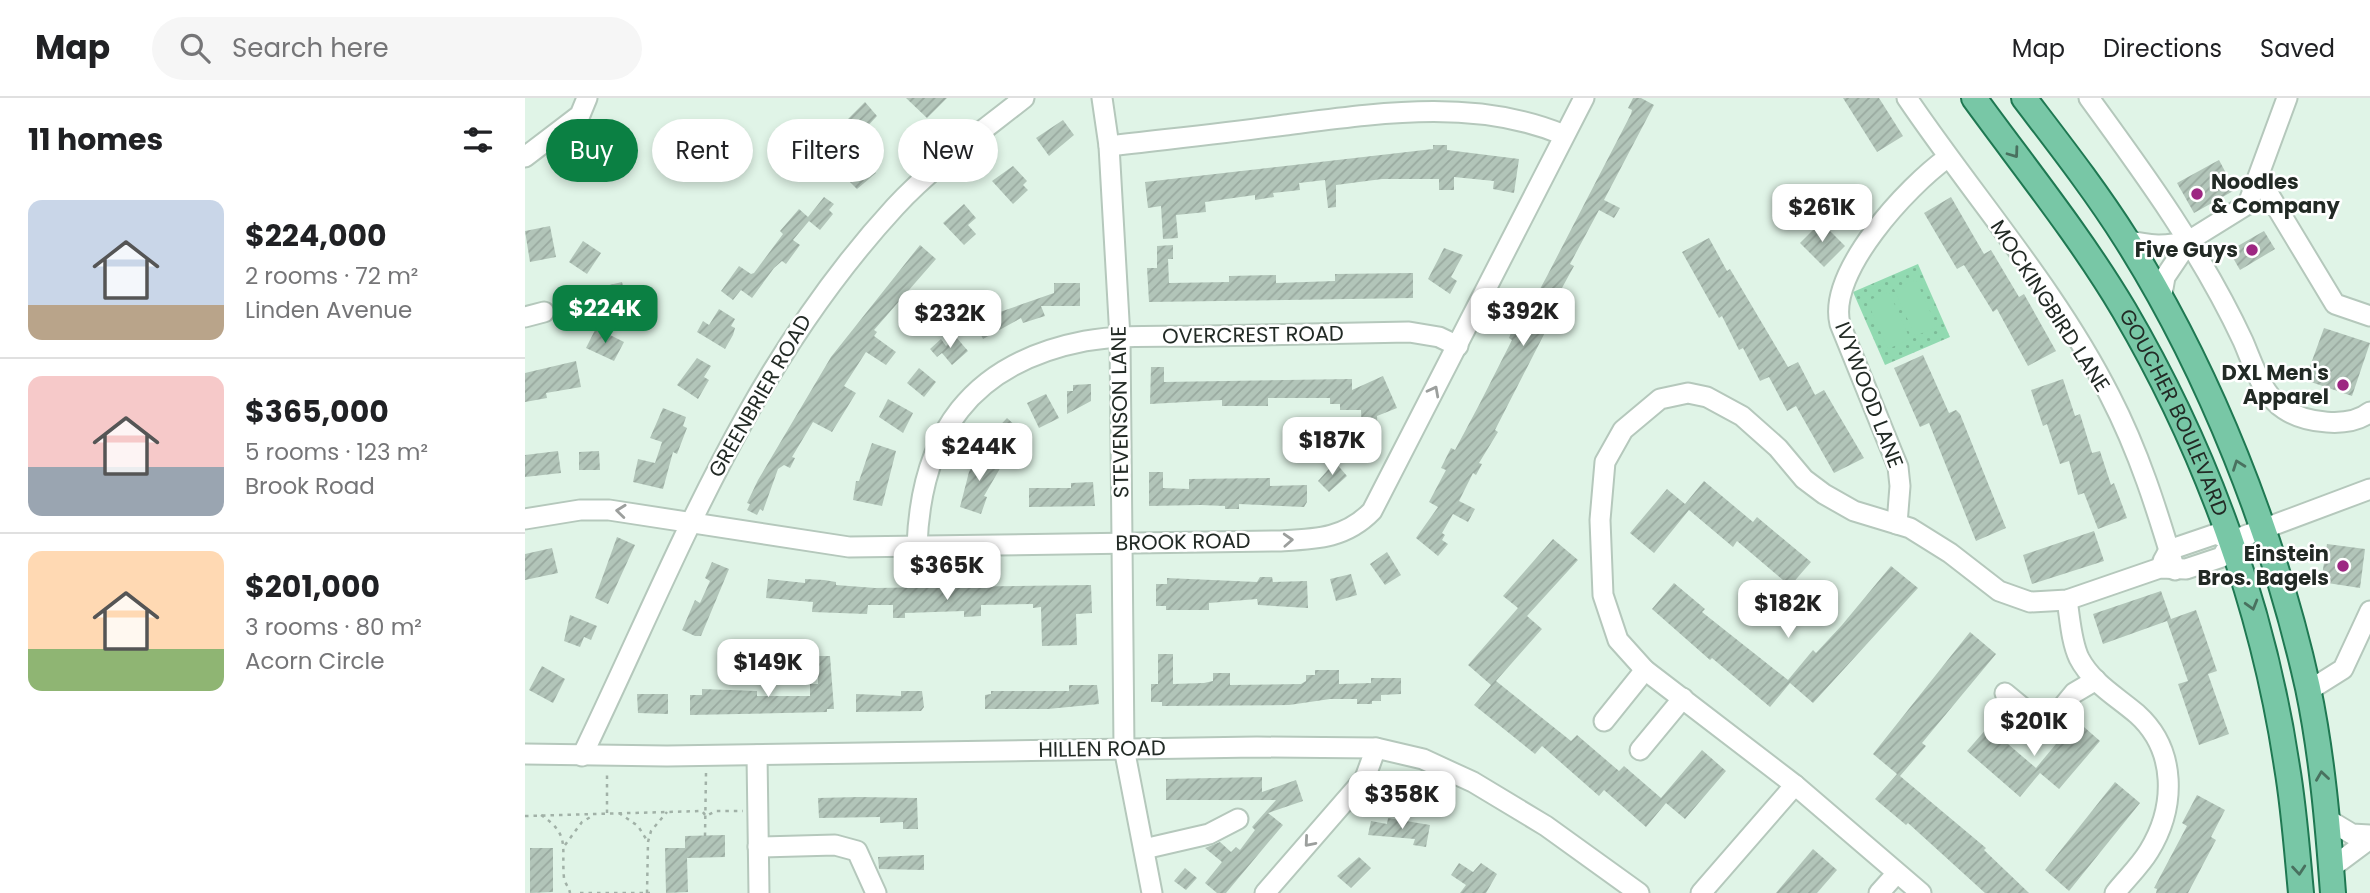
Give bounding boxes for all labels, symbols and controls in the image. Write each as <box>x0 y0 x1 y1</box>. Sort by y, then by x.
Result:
search box <box>152 17 642 80</box>
text: Map <box>35 24 110 71</box>
icon: search <box>176 29 214 67</box>
text: Search here <box>232 30 389 66</box>
text: Map <box>2012 32 2065 65</box>
text: Directions <box>2103 32 2222 65</box>
text: Saved <box>2260 32 2335 65</box>
text: 11 homes <box>28 118 163 161</box>
chip: Buy <box>546 119 638 182</box>
chip: Rent <box>652 119 753 182</box>
chip: Filters <box>767 119 884 182</box>
chip: New <box>898 119 998 182</box>
icon: filters <box>459 121 497 159</box>
one-way arrow <box>2006 145 2019 158</box>
place label: Noodles & Company <box>2211 167 2340 220</box>
pin: $261K <box>1773 184 1871 244</box>
marker: Noodles & Company <box>2189 186 2205 202</box>
text: $261K <box>1788 191 1856 223</box>
text: $224,000 <box>245 214 387 257</box>
street label: MOCKINGBIRD LANE <box>1984 214 2117 397</box>
icon: home <box>84 228 168 312</box>
place label: Five Guys <box>2135 235 2238 264</box>
marker: Five Guys <box>2244 242 2260 258</box>
text: 2 rooms · 72 m² <box>245 260 418 292</box>
pin: $224K <box>556 286 654 345</box>
pin: $392K <box>1474 288 1572 348</box>
pin: $232K <box>901 290 999 350</box>
text: $224K <box>568 292 642 324</box>
text: Linden Avenue <box>245 294 412 326</box>
text: $392K <box>1487 295 1559 327</box>
text: $232K <box>914 297 986 329</box>
street label: GOUCHER BOULEVARD <box>2112 303 2236 520</box>
street label: GREENBRIER ROAD <box>701 309 818 483</box>
street label: OVERCREST ROAD <box>1162 318 1344 351</box>
street label: IVYWOOD LANE <box>1828 318 1911 472</box>
street label: STEVENSON LANE <box>1103 326 1136 498</box>
place label: DXL Men's Apparel <box>2222 358 2329 411</box>
marker: DXL Men's Apparel <box>2335 377 2351 393</box>
one-way arrow <box>1426 386 1439 398</box>
text: $365,000 <box>245 390 389 433</box>
icon: home <box>84 404 168 488</box>
pin: $187K <box>1283 418 1381 477</box>
pin: $244K <box>930 424 1028 483</box>
text: $187K <box>1298 424 1366 456</box>
text: $244K <box>941 430 1017 462</box>
text: 5 rooms · 123 m² <box>245 436 428 468</box>
one-way arrow <box>2232 460 2246 472</box>
text: Brook Road <box>245 470 375 502</box>
one-way arrow <box>615 504 627 519</box>
street label: BROOK ROAD <box>1115 526 1251 557</box>
one-way arrow <box>1283 533 1294 548</box>
place label: Einstein Bros. Bagels <box>2197 539 2329 592</box>
pin: $365K <box>898 542 996 602</box>
text: $365K <box>910 549 984 581</box>
marker: Einstein Bros. Bagels <box>2335 558 2351 574</box>
text: $201,000 <box>245 565 380 608</box>
icon: home <box>84 579 168 663</box>
pin: $182K <box>1739 580 1837 640</box>
text: $182K <box>1754 587 1822 619</box>
one-way arrow <box>2243 599 2258 611</box>
text: 3 rooms · 80 m² <box>245 611 422 643</box>
pin: $149K <box>719 640 817 699</box>
text: Acorn Circle <box>245 645 385 677</box>
text: $149K <box>733 646 803 678</box>
pin: $201K <box>1985 698 2083 758</box>
text: $201K <box>2000 705 2068 737</box>
street label: HILLEN ROAD <box>1038 733 1166 764</box>
one-way arrow <box>2314 770 2329 782</box>
pin: $358K <box>1353 772 1451 831</box>
text: $358K <box>1365 778 1439 810</box>
one-way arrow <box>1305 834 1317 847</box>
one-way arrow <box>2291 865 2306 876</box>

